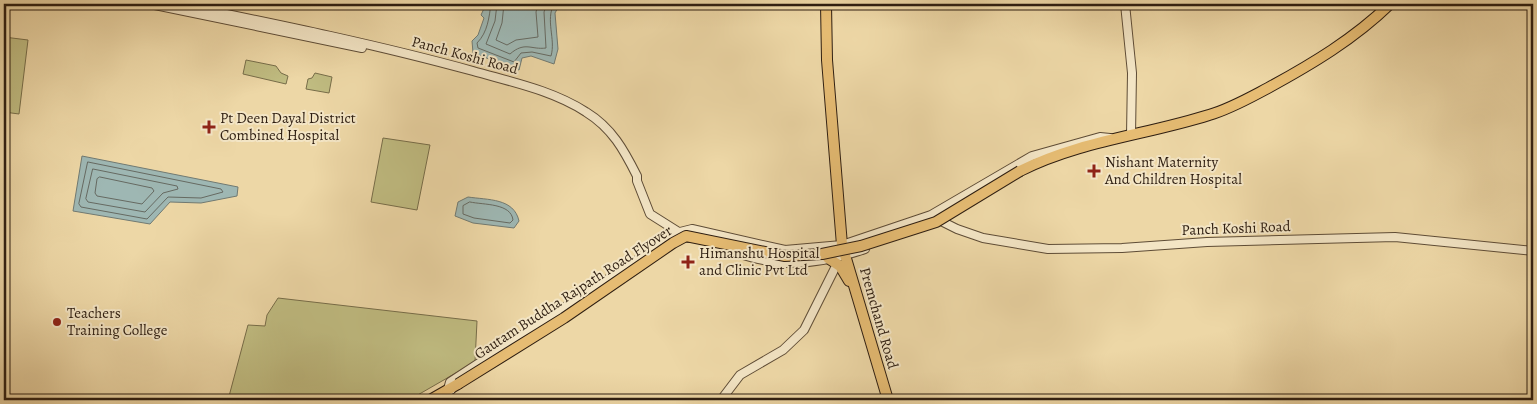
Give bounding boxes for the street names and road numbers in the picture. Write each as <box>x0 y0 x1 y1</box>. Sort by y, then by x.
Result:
street label: Panch Koshi Road <box>410 31 521 79</box>
street label: Panch Koshi Road <box>1181 216 1292 240</box>
street label: Gautam Buddha Rajpath Road Flyover <box>470 220 676 364</box>
street label: Premchand Road <box>855 265 903 372</box>

